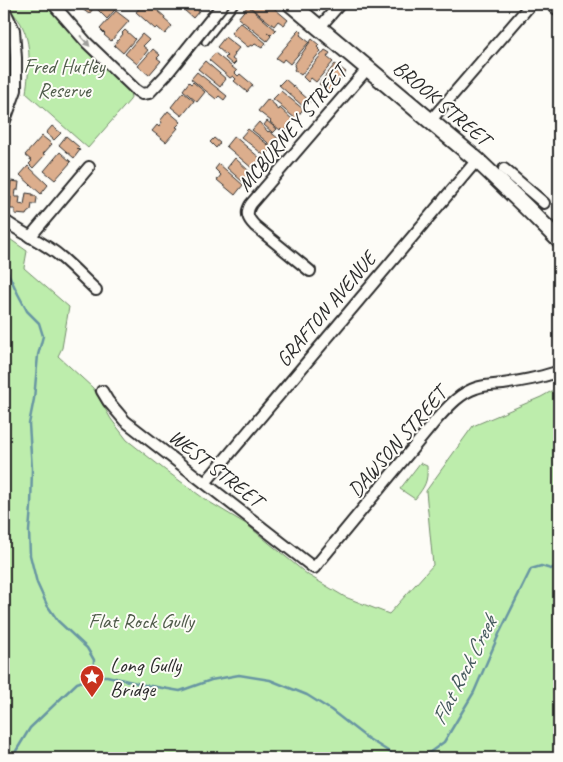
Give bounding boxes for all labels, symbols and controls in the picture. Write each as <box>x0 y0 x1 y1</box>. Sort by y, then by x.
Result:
one-way arrow <box>79 34 91 46</box>
park label: Fred Hutley Reserve <box>23 53 106 103</box>
street label: BROOK STREET <box>388 55 499 154</box>
street label: MCBURNEY STREET <box>231 56 355 197</box>
street label: GRAFTON AVENUE <box>270 244 383 372</box>
street label: DAWSON STREET <box>342 378 455 502</box>
street label: WEST STREET <box>164 423 272 516</box>
park label: Flat Rock Gully <box>88 608 196 634</box>
water label: Flat Rock Creek <box>425 609 505 730</box>
place label: Long Gully Bridge <box>110 652 183 702</box>
place icon: Long Gully Bridge <box>79 664 105 698</box>

